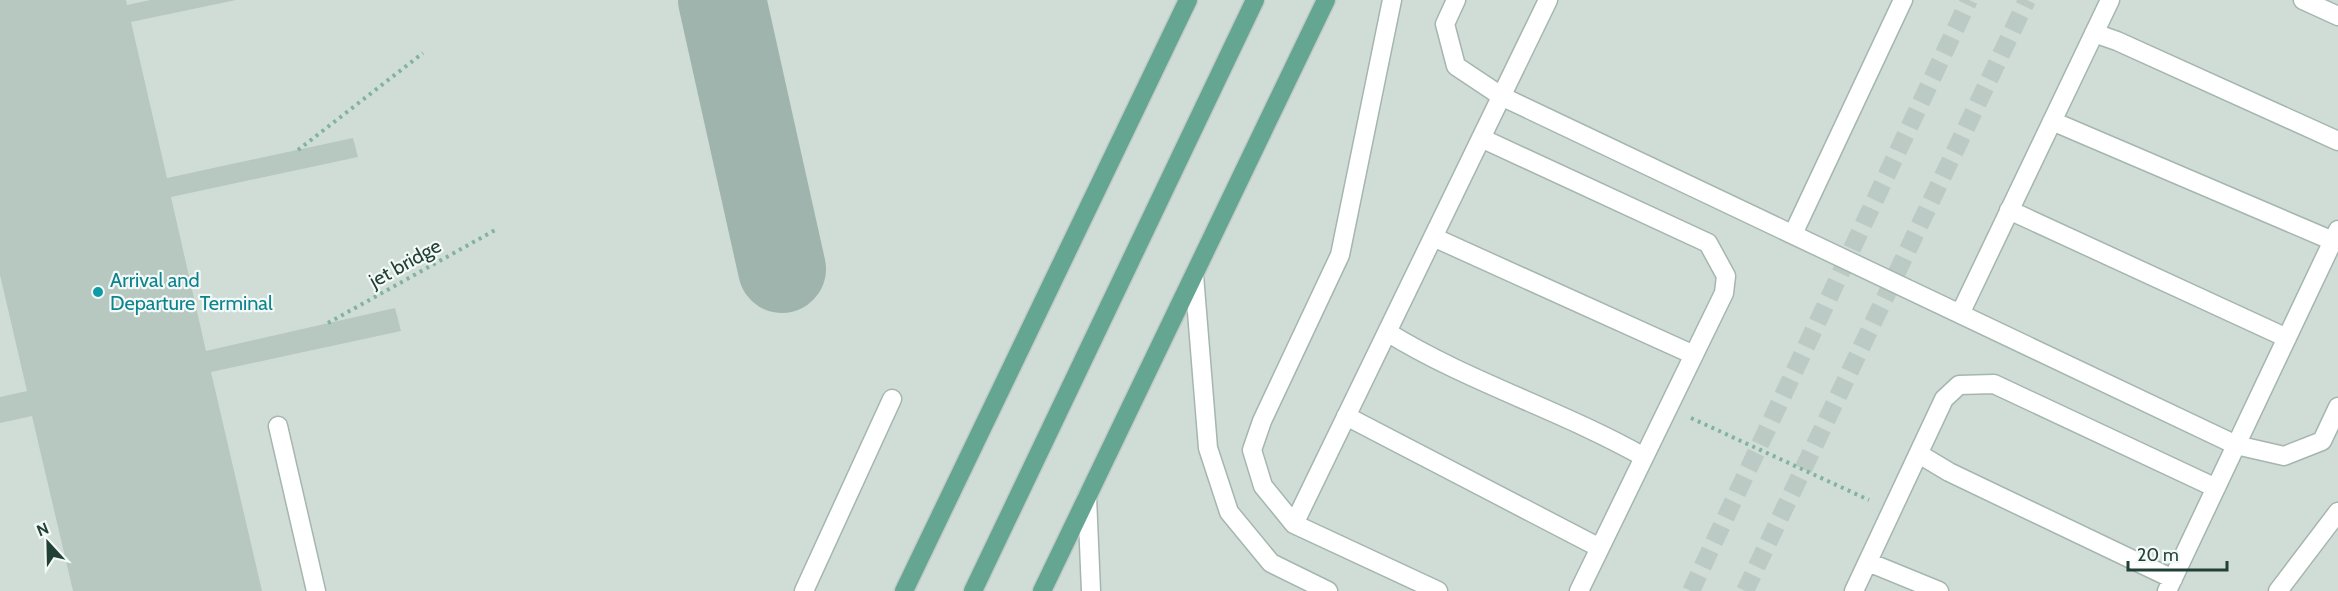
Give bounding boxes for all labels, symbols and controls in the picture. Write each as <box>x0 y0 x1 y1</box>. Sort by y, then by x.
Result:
street label: jet bridge <box>364 233 445 293</box>
place label: Arrival and Departure Terminal <box>110 268 273 315</box>
marker: Arrival and Departure Terminal <box>91 285 105 299</box>
north arrow <box>18 513 78 573</box>
text: N <box>34 519 51 540</box>
scale bar <box>2128 534 2227 572</box>
text: 20 m <box>2137 544 2179 566</box>

